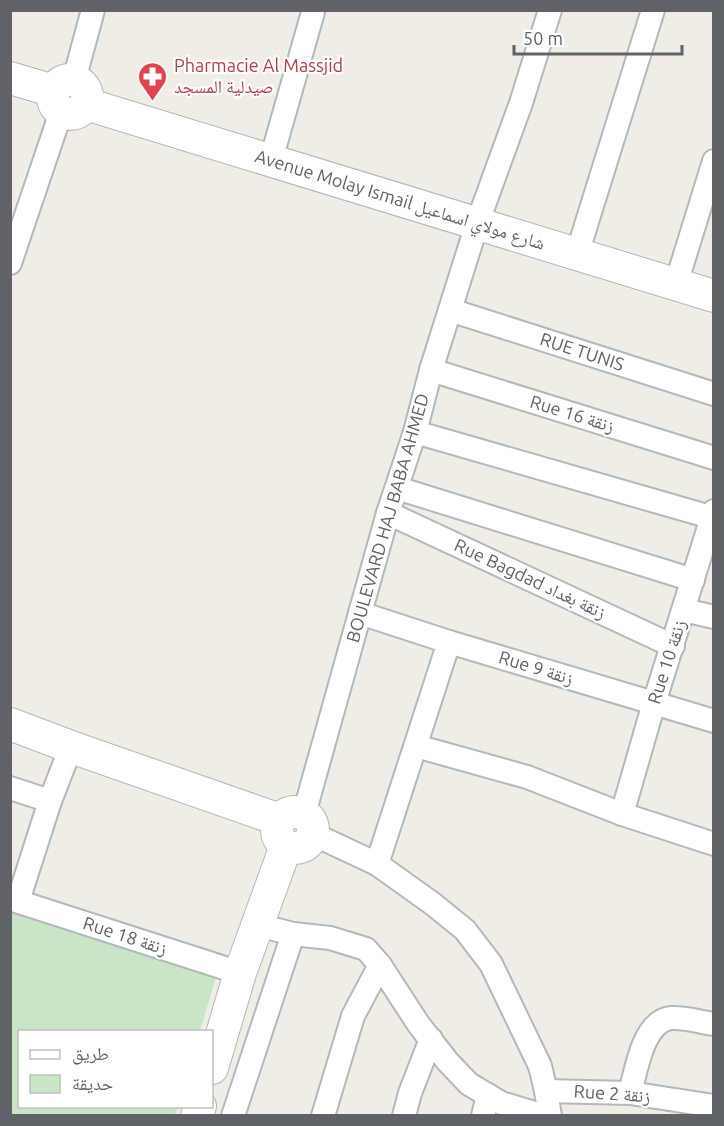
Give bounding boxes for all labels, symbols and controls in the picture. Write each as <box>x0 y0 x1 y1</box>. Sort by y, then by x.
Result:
scale bar <box>514 18 682 56</box>
text: 50 m <box>523 28 563 48</box>
place label: Pharmacie Al Massjid صيدلية المسجد <box>174 55 343 97</box>
pharmacy icon: Pharmacie Al Massjid صيدلية المسجد <box>137 60 169 102</box>
street label: Avenue Molay Ismail شارع مولاي اسماعيل <box>251 145 548 258</box>
street label: RUE TUNIS <box>538 328 627 374</box>
street label: BOULEVARD HAJ BABA AHMED <box>342 391 432 644</box>
street label: Rue 16 زنقة <box>527 391 617 436</box>
street label: Rue Bagdad زنقة بغداد <box>451 534 609 623</box>
street label: Rue 10 زنقة <box>643 617 690 706</box>
street label: Rue 9 زنقة <box>496 646 576 689</box>
street label: Rue 18 زنقة <box>81 912 170 959</box>
legend <box>18 1030 213 1108</box>
text: طريق <box>72 1043 109 1065</box>
text: حديقة <box>72 1073 113 1094</box>
street label: Rue 2 زنقة <box>573 1080 651 1107</box>

